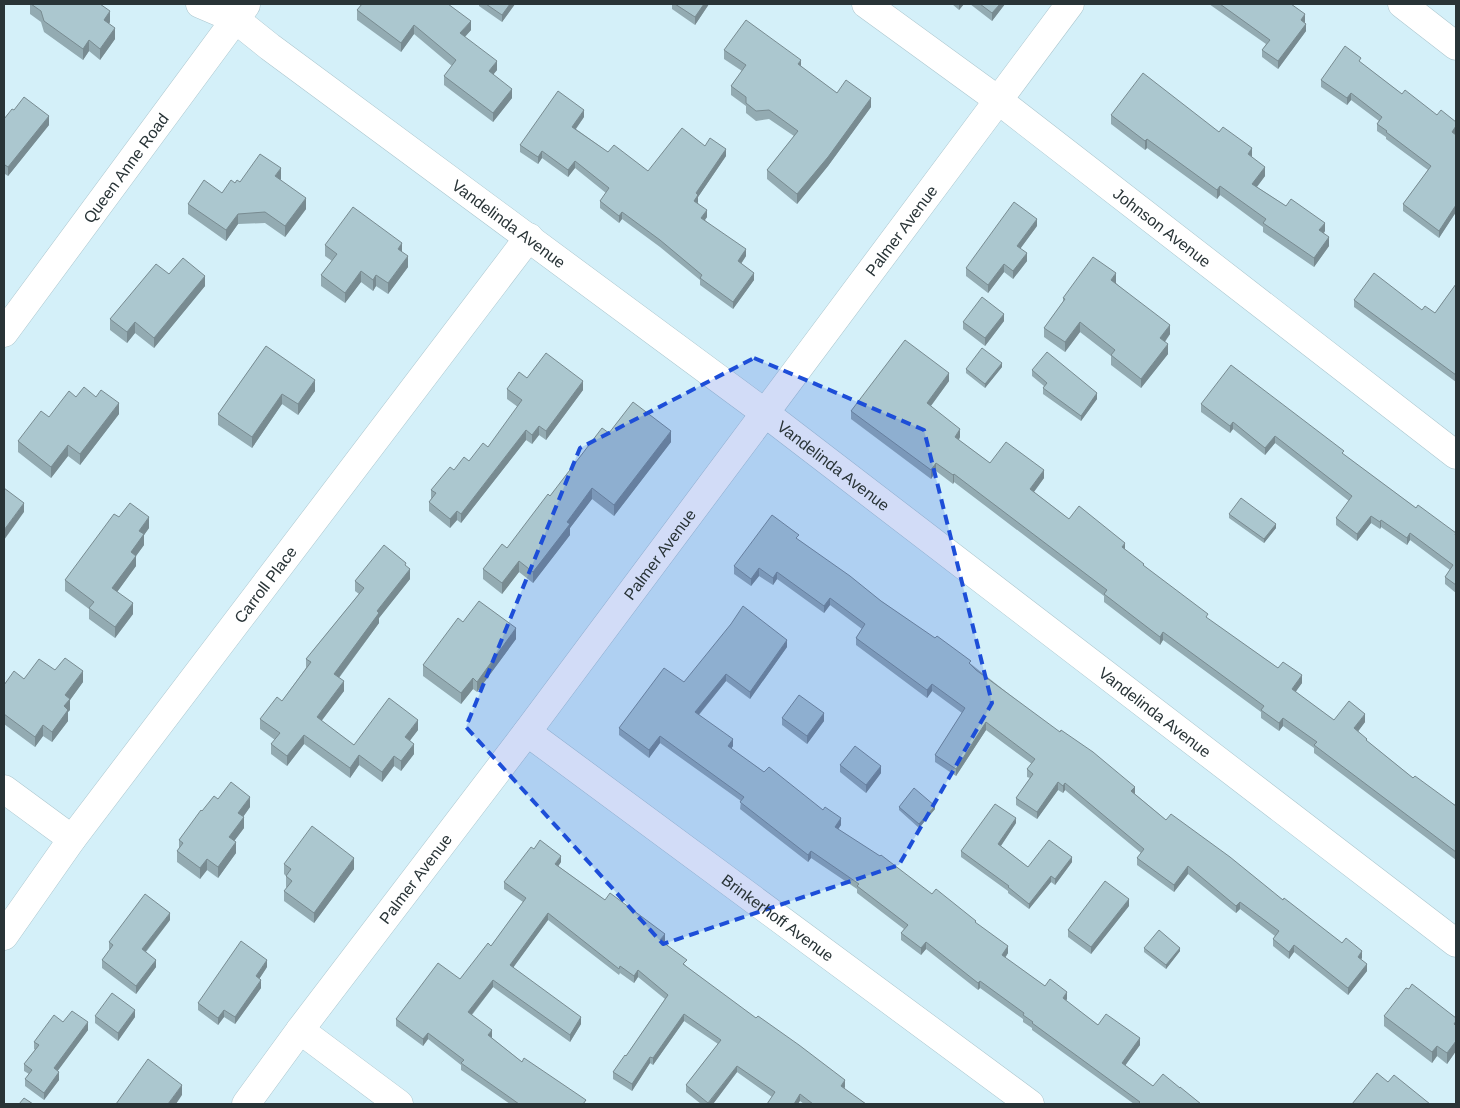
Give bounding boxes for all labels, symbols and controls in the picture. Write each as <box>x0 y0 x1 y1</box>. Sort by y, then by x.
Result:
street label: Queen Anne Road <box>80 110 172 226</box>
street label: Vandelinda Avenue <box>449 177 569 272</box>
street label: Palmer Avenue <box>862 182 941 279</box>
street label: Johnson Avenue <box>1110 185 1214 271</box>
street label: Vandelinda Avenue <box>774 418 893 514</box>
street label: Palmer Avenue <box>621 506 699 603</box>
street label: Carroll Place <box>231 543 300 626</box>
street label: Vandelinda Avenue <box>1095 664 1214 761</box>
street label: Palmer Avenue <box>376 831 455 927</box>
street label: Brinkerhoff Avenue <box>718 871 837 965</box>

